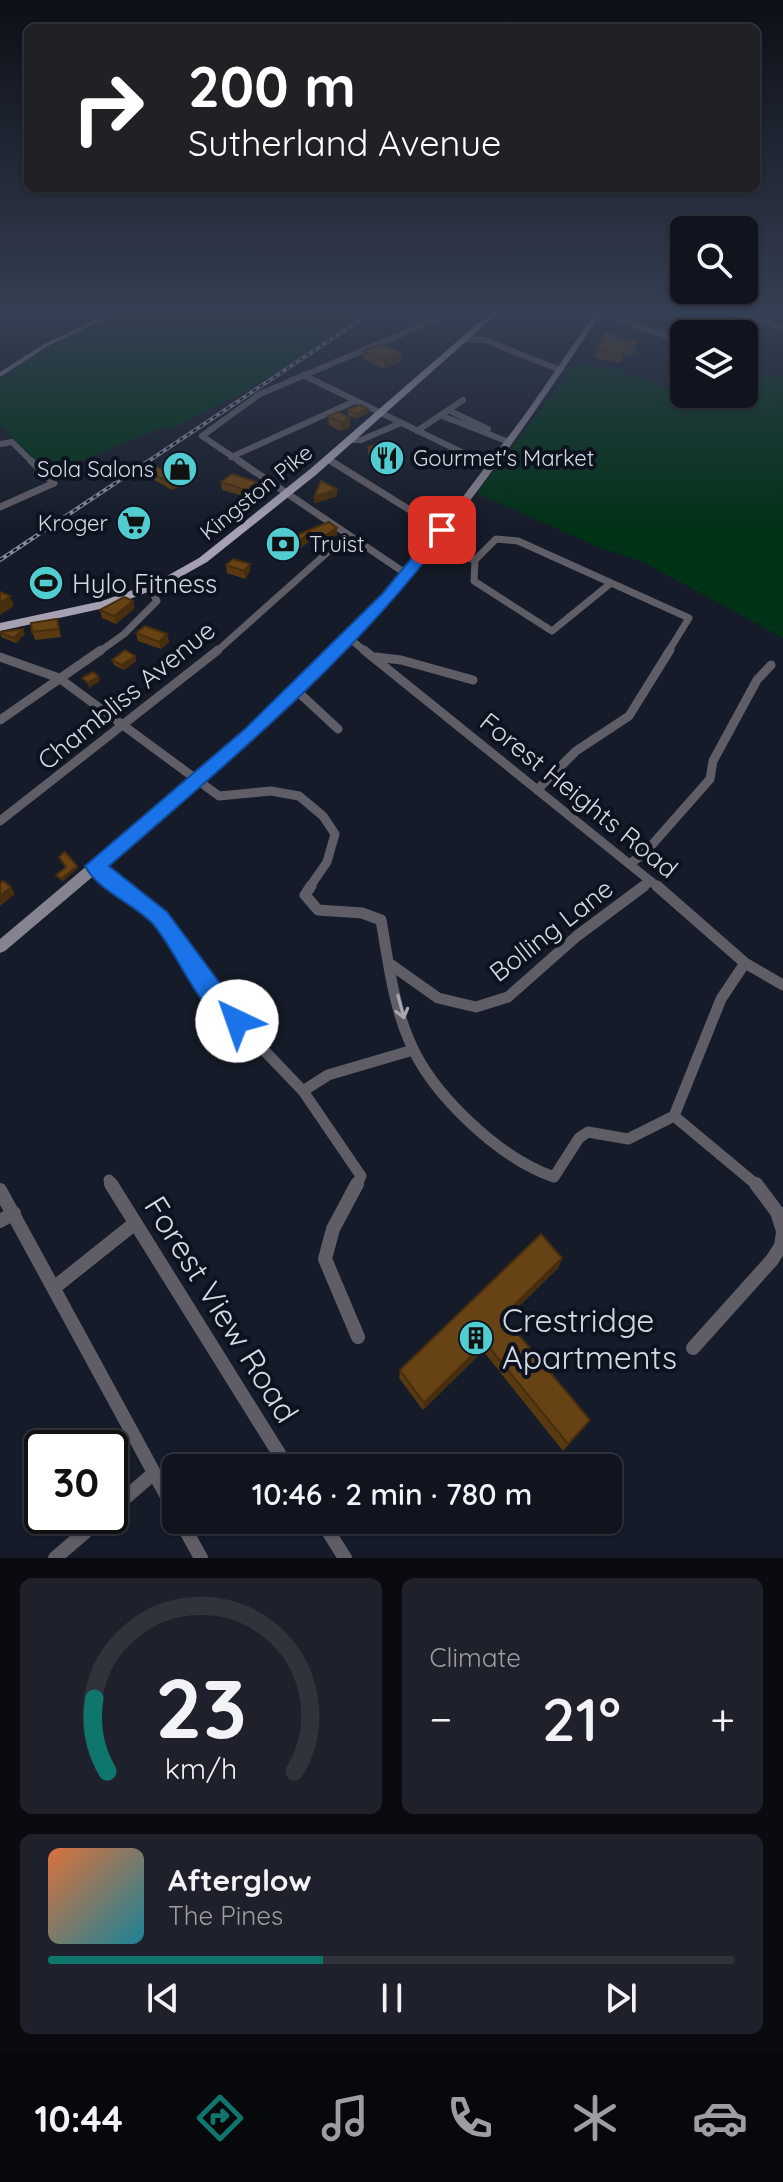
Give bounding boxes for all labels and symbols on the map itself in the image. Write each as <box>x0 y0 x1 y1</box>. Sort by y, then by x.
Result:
street label: Kingston Pike <box>194 438 318 546</box>
restaurant icon: Gourmet's Market <box>368 439 406 477</box>
place label: Gourmet's Market <box>413 444 594 472</box>
shop icon: Sola Salons <box>161 450 199 488</box>
place label: Sola Salons <box>37 455 154 483</box>
pin <box>408 496 476 564</box>
supermarket icon: Kroger <box>115 504 153 542</box>
place label: Kroger <box>38 509 109 537</box>
bank icon: Truist <box>264 525 302 563</box>
place label: Truist <box>309 530 364 558</box>
sports icon: Hylo Fitness <box>27 564 65 602</box>
place label: Hylo Fitness <box>72 567 217 600</box>
street label: Chambliss Avenue <box>31 613 221 777</box>
street label: Forest Heights Road <box>473 705 685 885</box>
street label: Bolling Lane <box>483 872 619 988</box>
position arrow <box>195 979 279 1063</box>
one-way arrow <box>395 993 410 1019</box>
street label: Forest View Road <box>136 1188 308 1430</box>
place label: Crestridge Apartments <box>502 1300 677 1377</box>
building icon: Crestridge Apartments <box>457 1319 495 1357</box>
speed limit sign: 30 <box>24 1430 128 1534</box>

